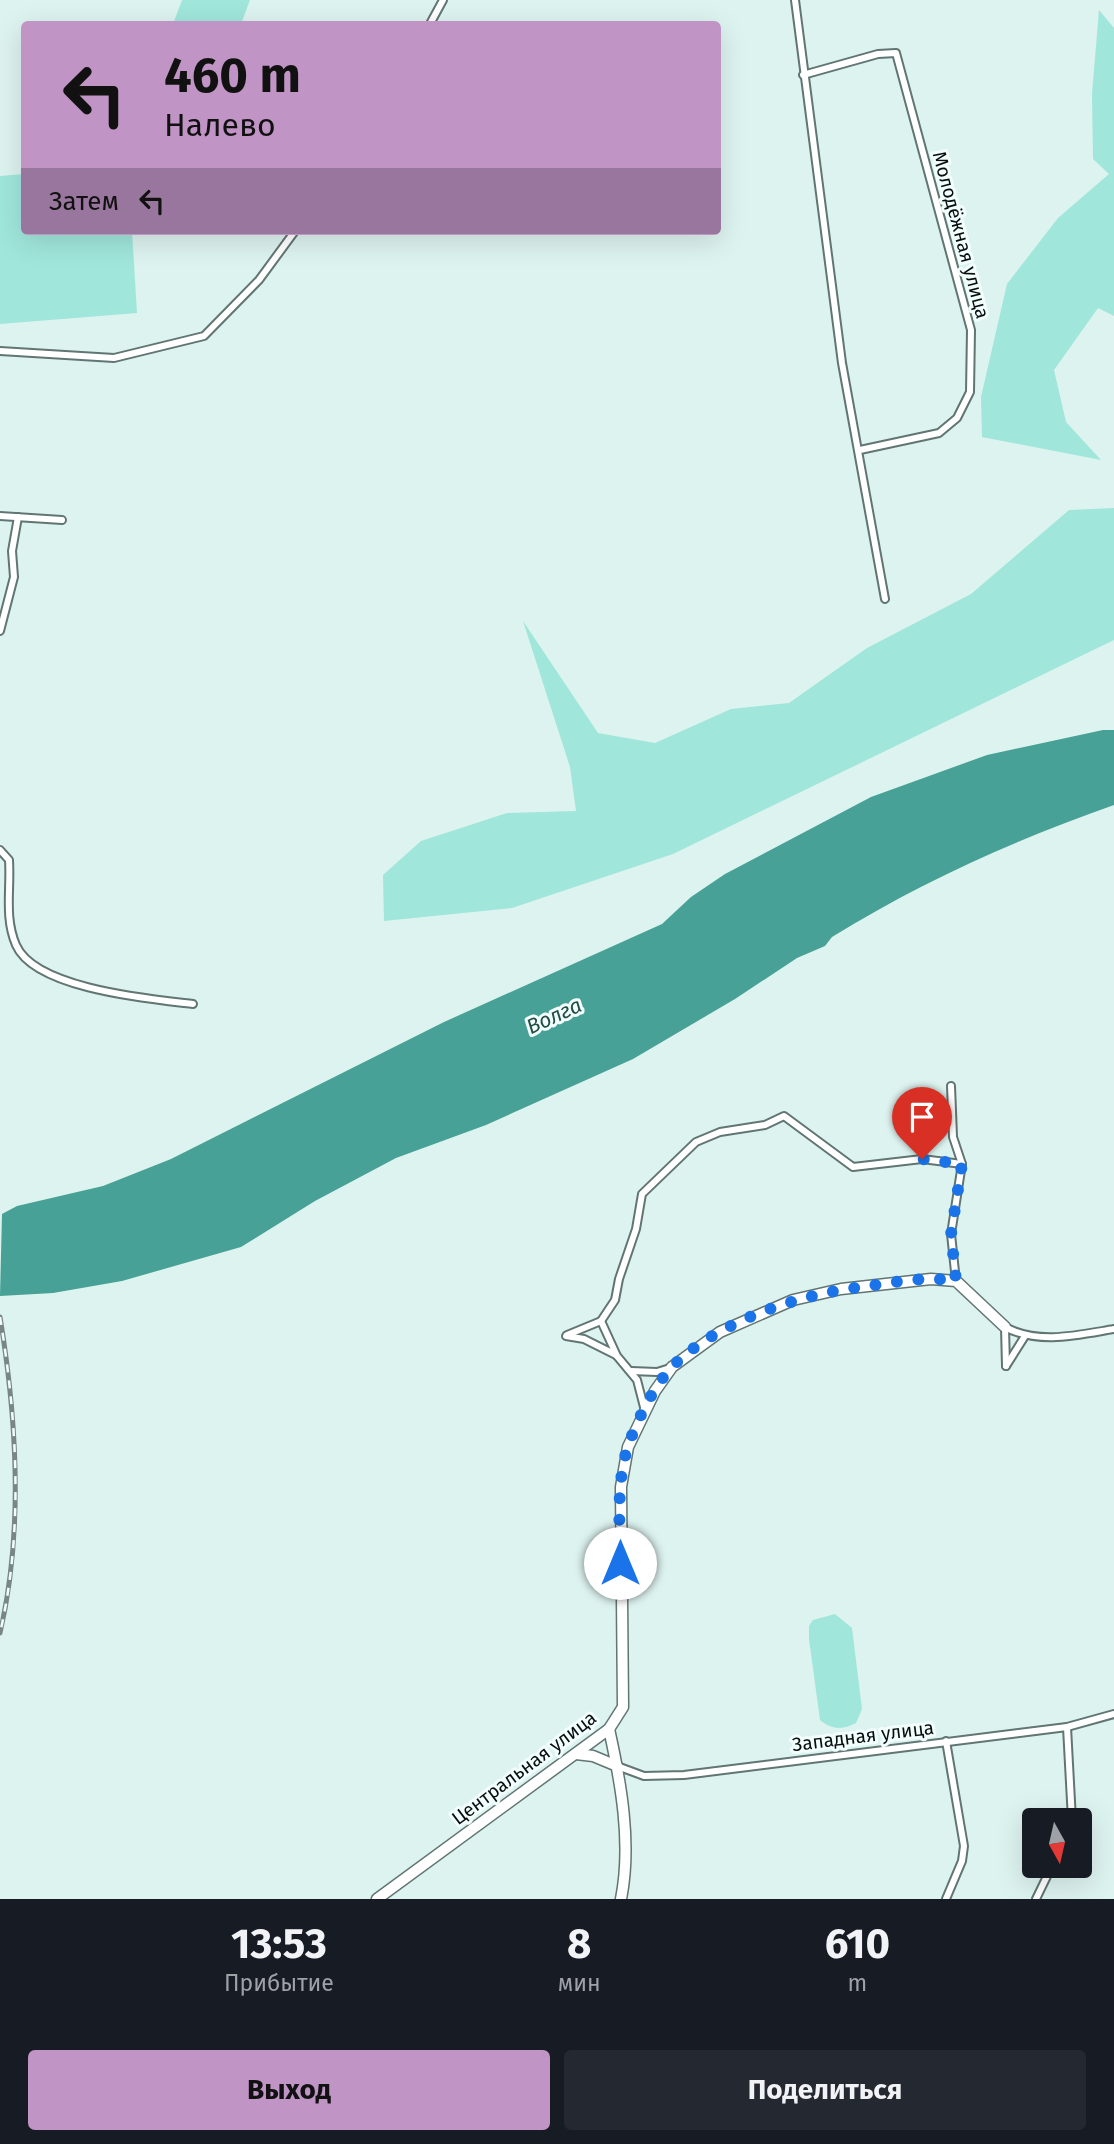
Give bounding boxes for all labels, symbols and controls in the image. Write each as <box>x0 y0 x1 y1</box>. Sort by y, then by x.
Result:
text: 460 m <box>164 46 301 105</box>
icon: left <box>49 49 140 140</box>
text: Налево <box>164 106 276 144</box>
street label: Молодёжная улица <box>928 149 994 321</box>
icon: left <box>133 182 171 220</box>
text: Затем <box>49 186 119 217</box>
water label: Волга <box>522 992 586 1040</box>
pin <box>892 1087 952 1159</box>
icon: arrive <box>903 1098 941 1136</box>
position arrow <box>583 1526 657 1600</box>
street label: Центральная улица <box>447 1706 601 1830</box>
street label: Западная улица <box>791 1716 935 1756</box>
north arrow <box>1022 1808 1092 1878</box>
map controls <box>1022 1808 1092 1878</box>
text: 13:53 <box>231 1919 327 1969</box>
text: 8 <box>567 1919 591 1969</box>
text: 610 <box>825 1919 890 1969</box>
text: Прибытие <box>224 1969 334 1997</box>
text: мин <box>558 1969 601 1997</box>
text: m <box>847 1969 867 1997</box>
button: Выход <box>28 2050 550 2130</box>
button: Поделиться <box>564 2050 1086 2130</box>

